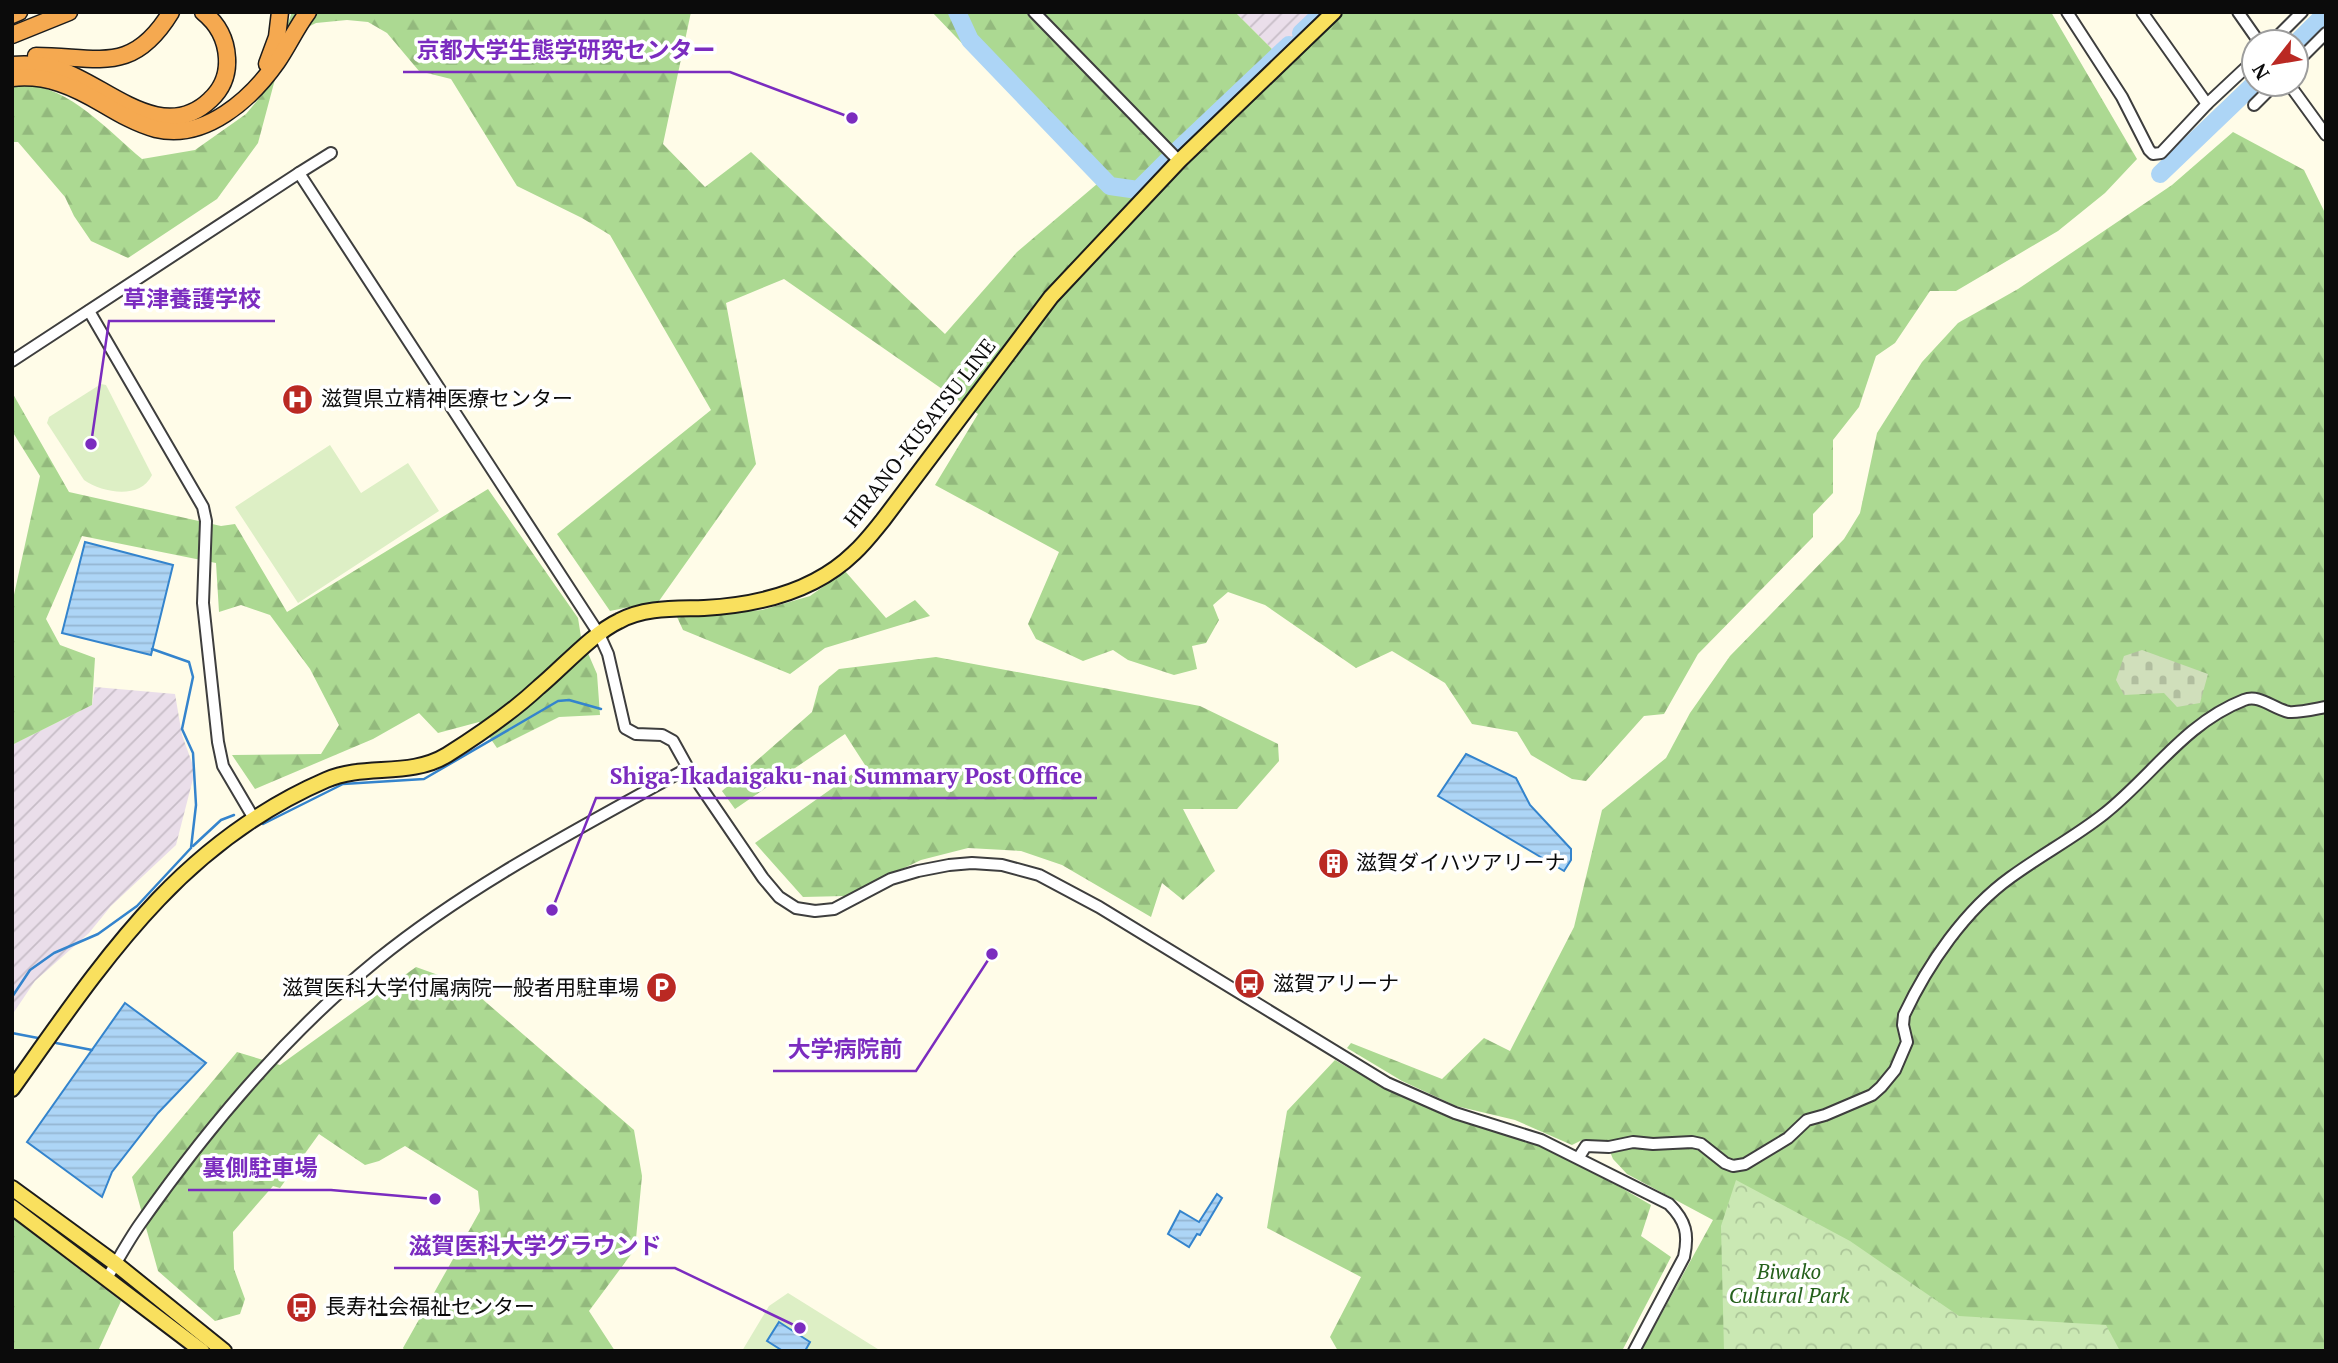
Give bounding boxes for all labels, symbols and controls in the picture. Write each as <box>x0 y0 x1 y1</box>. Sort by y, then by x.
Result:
callout: 京都大学生態学研究センター <box>403 28 730 72</box>
north arrow <box>2240 28 2310 98</box>
text: 京都大学生態学研究センター <box>417 34 716 65</box>
text: N <box>2245 59 2274 85</box>
callout: 草津養護学校 <box>109 277 275 321</box>
text: 草津養護学校 <box>123 283 261 314</box>
street label: HIRANO-KUSATSU LINE <box>837 332 1002 532</box>
hospital icon: 滋賀県立精神医療センター <box>281 382 315 416</box>
place label: 滋賀県立精神医療センター <box>321 384 573 412</box>
callout: Shiga-Ikadaigaku-nai Summary Post Office <box>596 754 1097 798</box>
text: Shiga-Ikadaigaku-nai Summary Post Office <box>610 760 1082 791</box>
building icon: 滋賀ダイハツアリーナ <box>1316 846 1350 880</box>
place label: 滋賀ダイハツアリーナ <box>1356 848 1566 876</box>
bus stop icon: 滋賀アリーナ <box>1233 967 1267 1001</box>
place label: 滋賀アリーナ <box>1273 969 1399 997</box>
parking icon: 滋賀医科大学付属病院一般者用駐車場 <box>645 971 679 1005</box>
place label: 滋賀医科大学付属病院一般者用駐車場 <box>282 973 639 1001</box>
callout: 大学病院前 <box>773 1027 916 1071</box>
text: 大学病院前 <box>788 1033 903 1064</box>
callout: 裏側駐車場 <box>188 1146 331 1190</box>
text: 裏側駐車場 <box>203 1152 318 1183</box>
callout: 滋賀医科大学グラウンド <box>394 1224 675 1268</box>
text: 滋賀医科大学グラウンド <box>409 1230 662 1261</box>
park label: Biwako Cultural Park <box>1729 1257 1850 1309</box>
bus stop icon: 長寿社会福祉センター <box>285 1290 319 1324</box>
place label: 長寿社会福祉センター <box>325 1292 535 1320</box>

